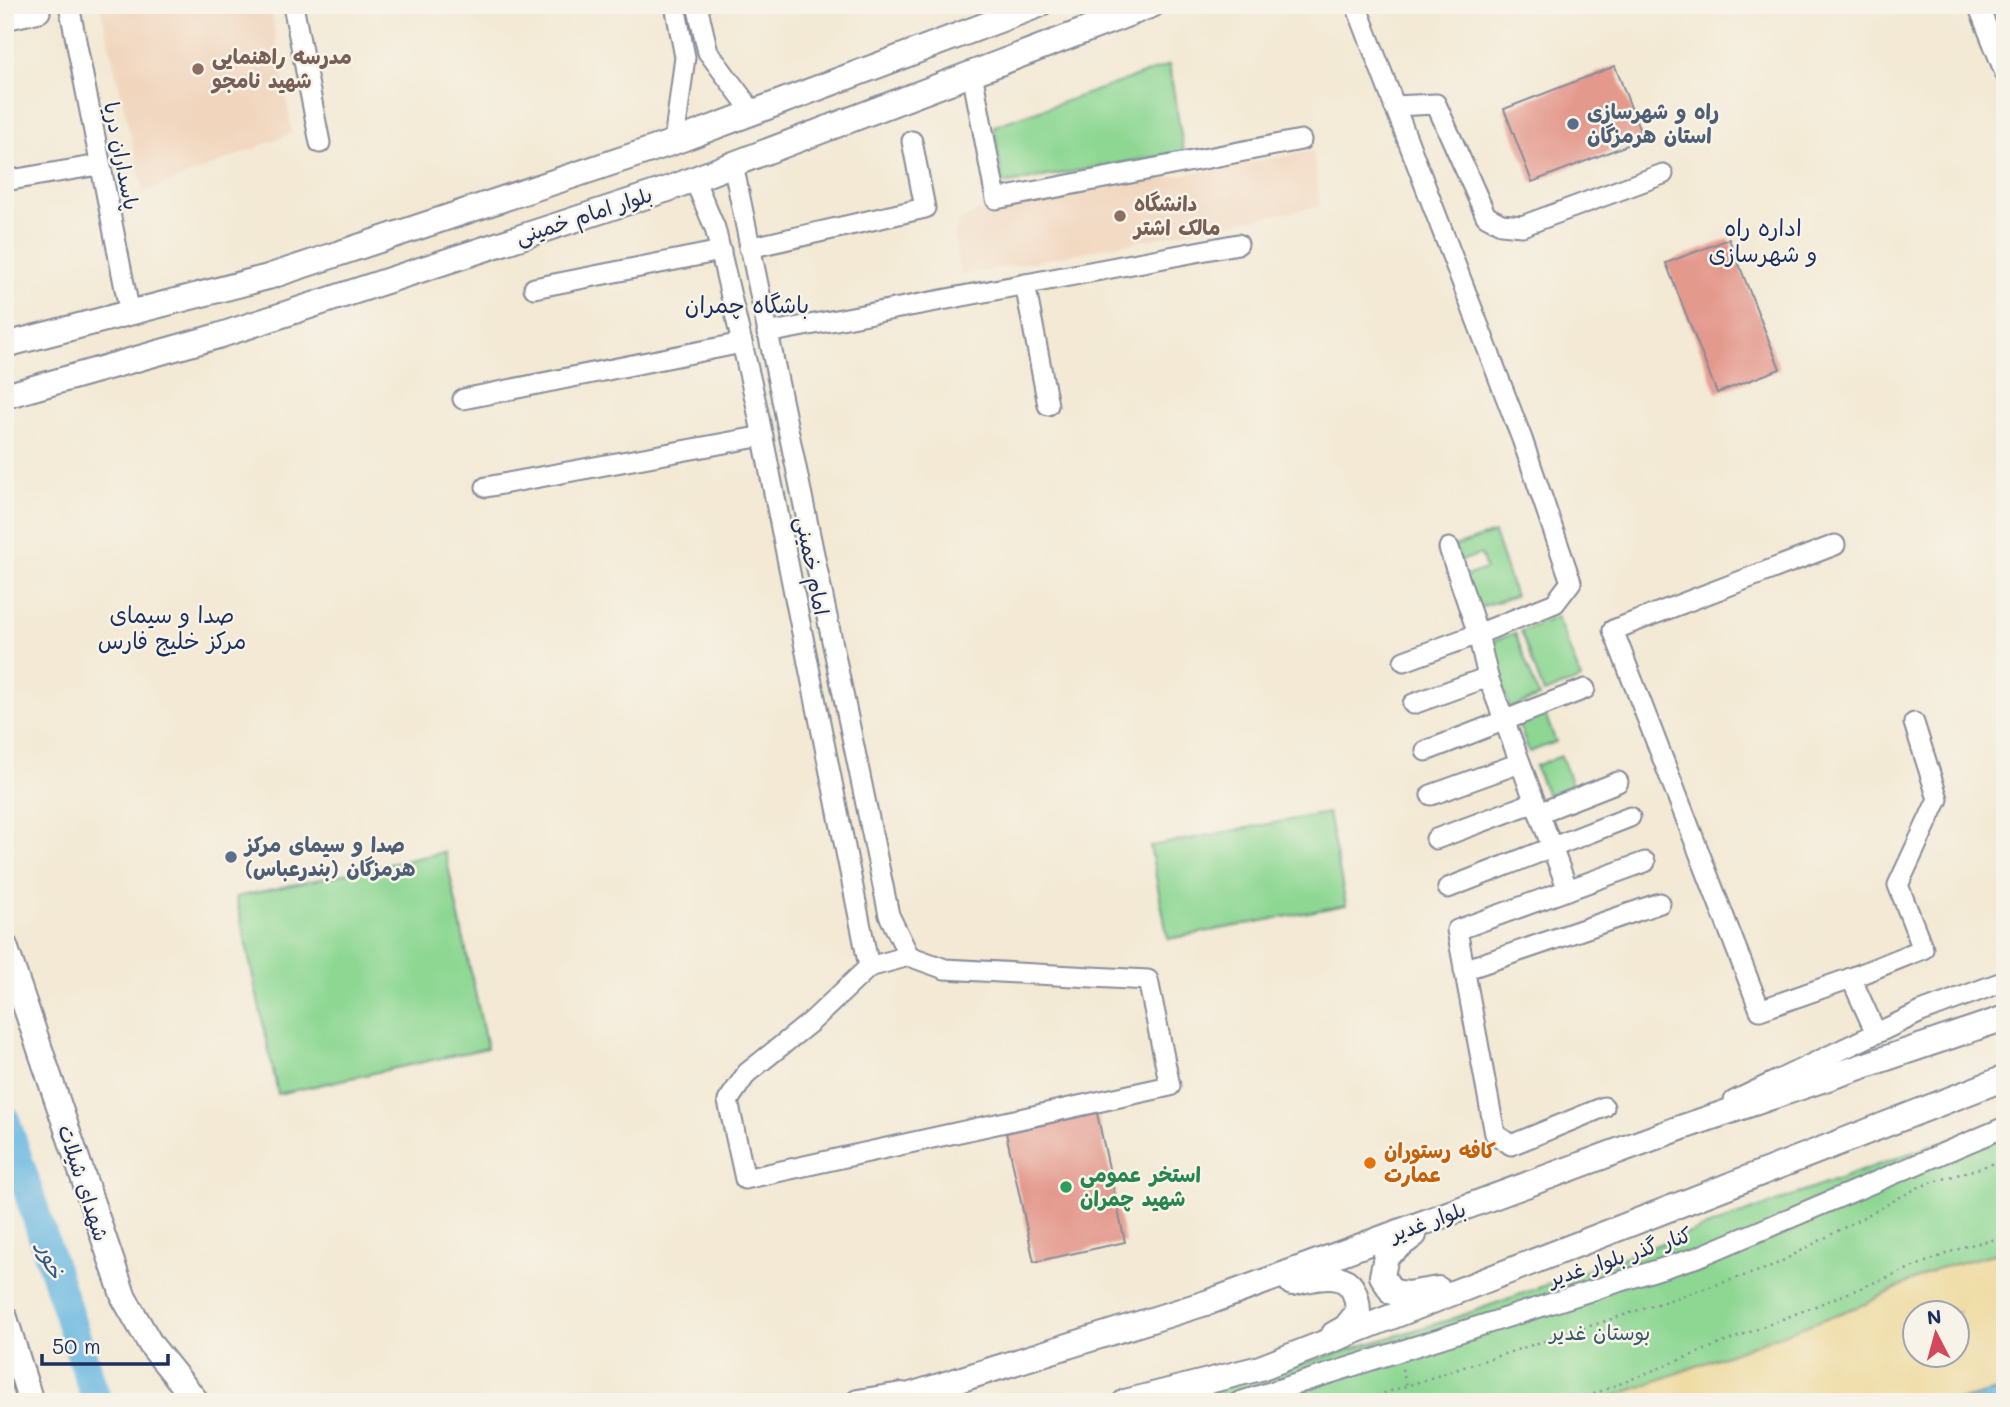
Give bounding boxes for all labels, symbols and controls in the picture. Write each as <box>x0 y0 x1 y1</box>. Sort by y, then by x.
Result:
place label: مدرسه راهنمایی شهید نامجو <box>210 42 352 94</box>
marker: مدرسه راهنمایی شهید نامجو <box>190 61 206 77</box>
place label: راه و شهرسازی استان هرمزگان <box>1587 97 1719 148</box>
street label: پاسداران دریا <box>98 99 146 212</box>
marker: راه و شهرسازی استان هرمزگان <box>1565 116 1581 132</box>
street label: بلوار امام خمینی <box>512 180 657 253</box>
place label: دانشگاه مالک اشتر <box>1132 189 1220 240</box>
marker: دانشگاه مالک اشتر <box>1112 208 1128 224</box>
district label: اداره راه و شهرسازی <box>1709 212 1817 268</box>
district label: باشگاه چمران <box>685 289 809 319</box>
street label: امام خمینی <box>787 514 836 618</box>
district label: صدا و سیمای مرکز خلیج فارس <box>98 599 246 657</box>
place label: صدا و سیمای مرکز هرمزگان (بندرعباس) <box>243 830 416 882</box>
marker: صدا و سیمای مرکز هرمزگان (بندرعباس) <box>223 849 239 865</box>
street label: شهدای شیلات <box>53 1121 116 1244</box>
place label: کافه رستوران عمارت <box>1384 1136 1497 1187</box>
marker: کافه رستوران عمارت <box>1362 1155 1378 1171</box>
place label: استخر عمومی شهید چمران <box>1080 1160 1201 1212</box>
marker: استخر عمومی شهید چمران <box>1058 1179 1074 1195</box>
street label: بلوار غدیر <box>1384 1194 1470 1248</box>
street label: کنار گذر بلوار غدیر <box>1543 1220 1695 1293</box>
water label: خور <box>31 1237 72 1282</box>
north arrow <box>1902 1298 1972 1368</box>
text: N <box>1926 1303 1943 1330</box>
park label: بوستان غدیر <box>1548 1318 1650 1346</box>
scale bar <box>42 1323 168 1367</box>
text: 50 m <box>52 1332 101 1359</box>

